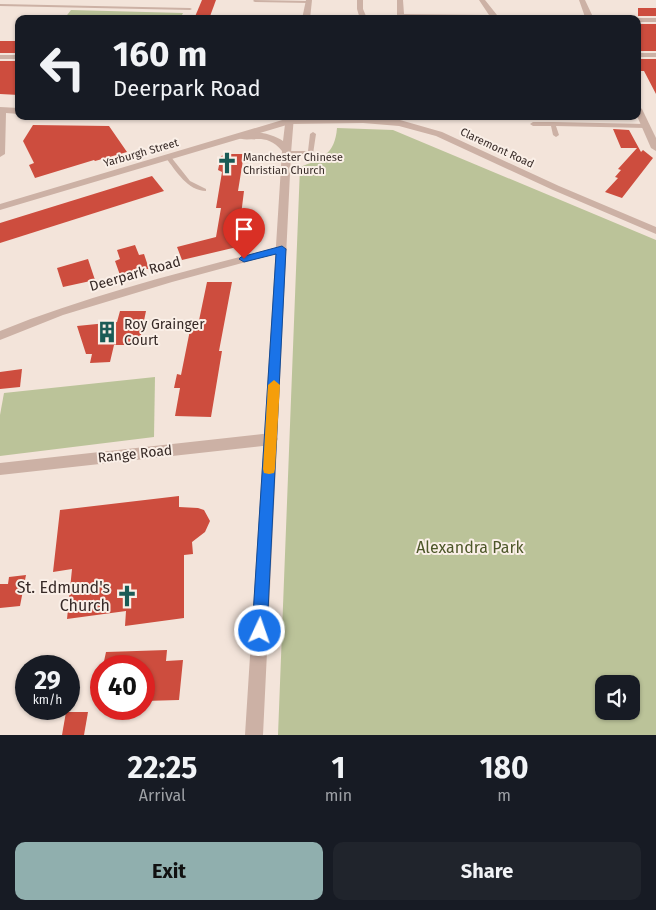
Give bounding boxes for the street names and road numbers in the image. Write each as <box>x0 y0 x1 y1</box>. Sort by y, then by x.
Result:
street label: Claremont Road <box>458 125 536 171</box>
street label: Yarburgh Street <box>102 136 180 170</box>
street label: Deerpark Road <box>87 253 183 295</box>
street label: Range Road <box>97 442 173 466</box>

